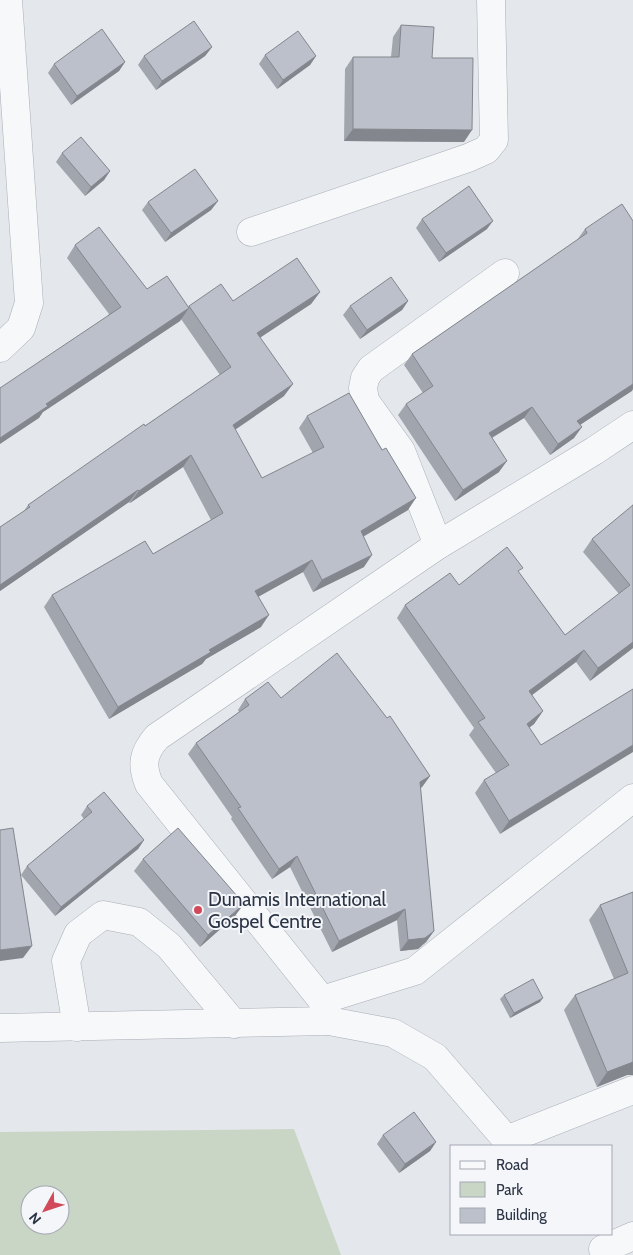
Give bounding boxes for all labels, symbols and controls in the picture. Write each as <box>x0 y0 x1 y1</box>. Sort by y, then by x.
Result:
place label: Dunamis International Gospel Centre <box>208 888 387 933</box>
marker: Dunamis International Gospel Centre <box>192 904 204 916</box>
legend <box>450 1145 613 1235</box>
text: Road <box>496 1156 529 1174</box>
text: Park <box>496 1181 523 1199</box>
north arrow <box>20 1185 70 1235</box>
text: Building <box>496 1206 547 1224</box>
text: N <box>25 1209 45 1228</box>

